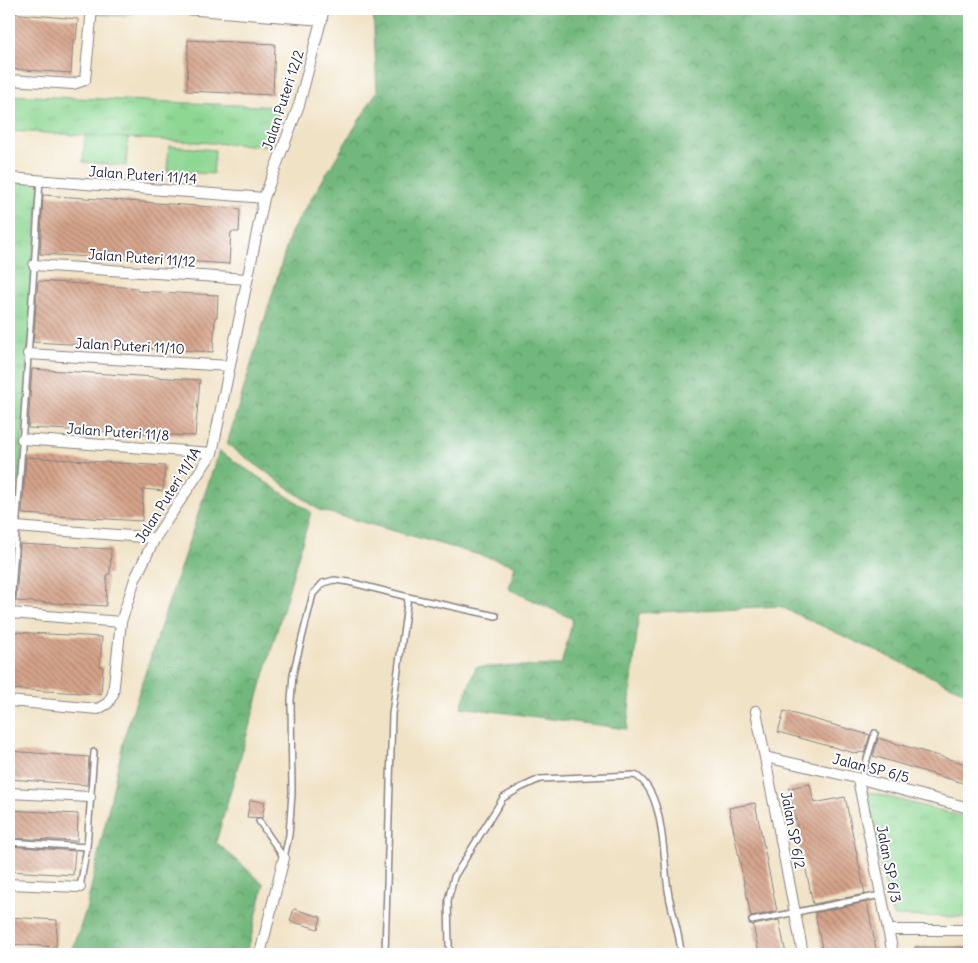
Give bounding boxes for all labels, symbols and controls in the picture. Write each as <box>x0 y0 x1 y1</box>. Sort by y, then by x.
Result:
street label: Jalan Puteri 12/2 <box>258 47 308 152</box>
street label: Jalan Puteri 11/14 <box>88 162 198 188</box>
street label: Jalan Puteri 11/12 <box>88 245 197 271</box>
street label: Jalan Puteri 11/10 <box>75 334 185 358</box>
street label: Jalan Puteri 11/8 <box>66 419 170 445</box>
street label: Jalan Puteri 11/1A <box>131 444 205 546</box>
street label: Jalan SP 6/5 <box>831 750 911 786</box>
street label: Jalan SP 6/2 <box>777 790 809 870</box>
street label: Jalan SP 6/3 <box>873 824 905 904</box>

